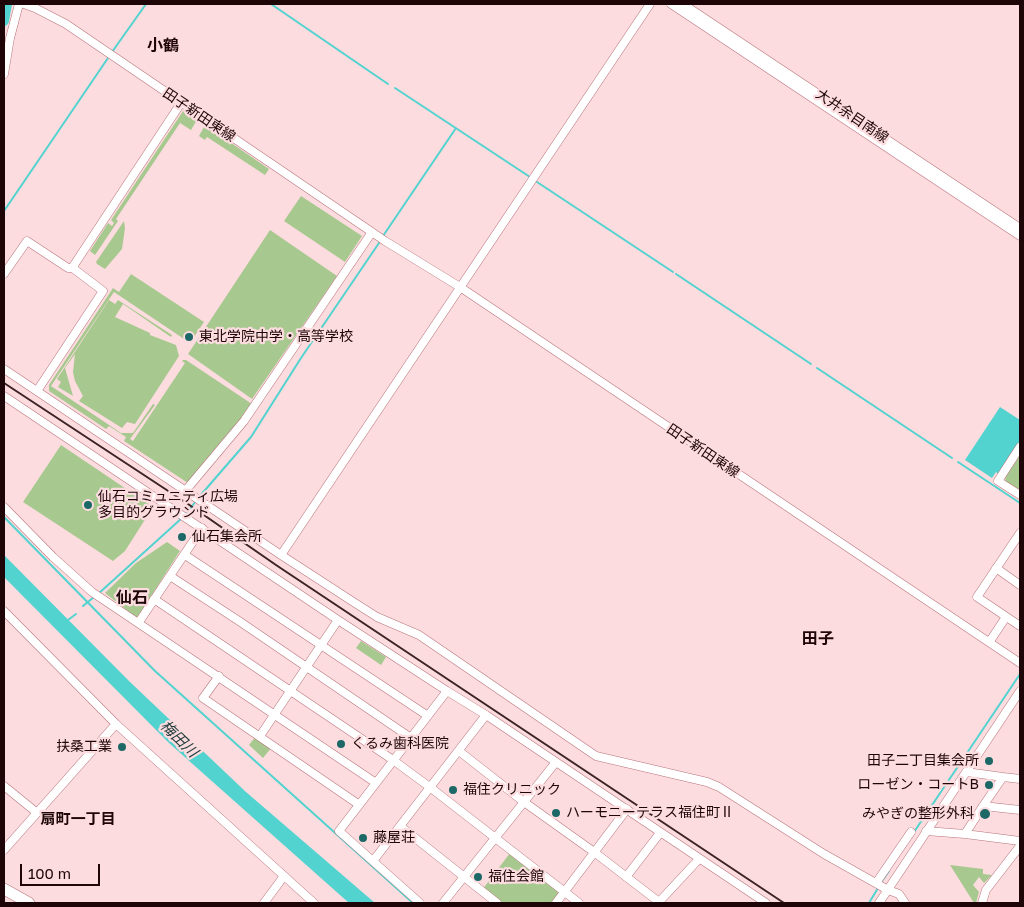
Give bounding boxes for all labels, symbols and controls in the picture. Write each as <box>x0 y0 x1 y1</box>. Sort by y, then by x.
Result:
district label: 小鶴 <box>147 36 179 56</box>
street label: 田子新田東線 <box>159 85 239 145</box>
street label: 大井余目南線 <box>812 86 892 146</box>
place label: 東北学院中学・高等学校 <box>199 329 353 345</box>
marker: 東北学院中学・高等学校 <box>183 331 195 343</box>
street label: 田子新田東線 <box>663 421 743 481</box>
place label: 仙石コミュニティ広場 多目的グラウンド <box>98 489 238 522</box>
marker: 仙石コミュニティ広場 多目的グラウンド <box>82 499 94 511</box>
place label: 仙石集会所 <box>192 529 262 545</box>
marker: 仙石集会所 <box>176 531 188 543</box>
district label: 仙石 <box>116 588 148 608</box>
district label: 田子 <box>802 629 834 649</box>
water label: 梅田川 <box>157 717 201 761</box>
place label: くるみ歯科医院 <box>351 736 449 752</box>
marker: くるみ歯科医院 <box>335 738 347 750</box>
place label: 扶桑工業 <box>56 739 112 755</box>
marker: 扶桑工業 <box>116 741 128 753</box>
place label: 田子二丁目集会所 <box>867 753 979 769</box>
marker: 田子二丁目集会所 <box>983 755 995 767</box>
place label: ローゼン・コートB <box>858 777 979 793</box>
marker: ローゼン・コートB <box>983 779 995 791</box>
place label: 福住クリニック <box>463 782 561 798</box>
marker: 福住クリニック <box>447 784 459 796</box>
place label: ハーモニーテラス福住町Ⅱ <box>566 805 734 821</box>
place label: みやぎの整形外科 <box>862 806 974 822</box>
marker: ハーモニーテラス福住町Ⅱ <box>550 807 562 819</box>
marker: みやぎの整形外科 <box>978 807 992 821</box>
district label: 扇町一丁目 <box>41 810 115 828</box>
place label: 藤屋荘 <box>373 830 415 846</box>
marker: 藤屋荘 <box>357 832 369 844</box>
scale bar <box>22 854 102 886</box>
text: 100 m <box>28 864 71 882</box>
place label: 福住会館 <box>488 869 544 885</box>
marker: 福住会館 <box>472 871 484 883</box>

